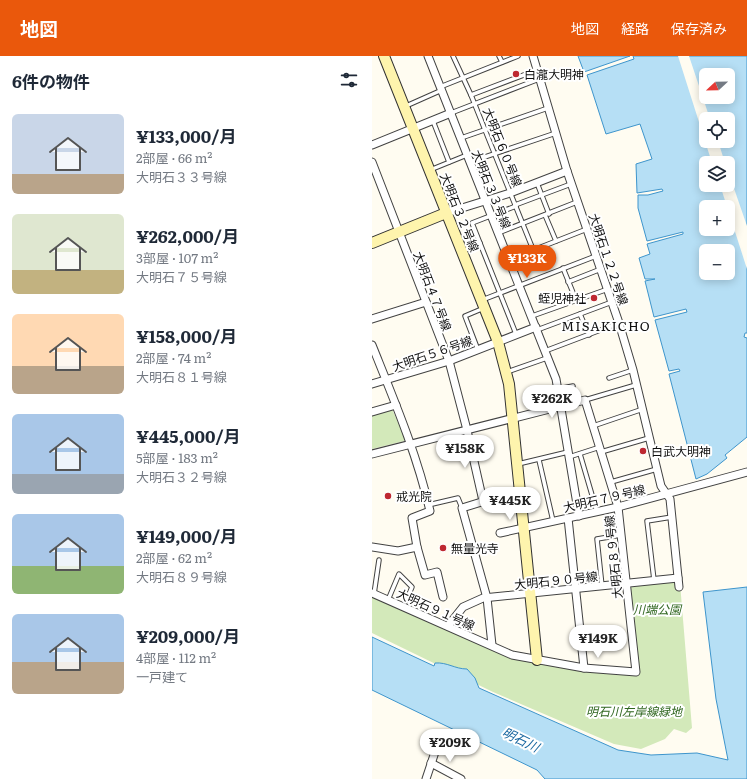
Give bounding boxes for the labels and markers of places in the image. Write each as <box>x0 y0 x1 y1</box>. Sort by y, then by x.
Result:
place label: 白瀧大明神 <box>524 65 584 83</box>
marker: 白瀧大明神 <box>511 69 521 79</box>
pin: ¥133K <box>499 245 555 279</box>
place label: 蛭児神社 <box>538 289 586 307</box>
marker: 蛭児神社 <box>589 293 599 303</box>
pin: ¥262K <box>524 385 580 419</box>
pin: ¥158K <box>437 435 493 469</box>
place label: 白武大明神 <box>651 442 711 460</box>
marker: 白武大明神 <box>638 446 648 456</box>
place label: 戒光院 <box>396 487 432 505</box>
pin: ¥445K <box>482 487 538 521</box>
marker: 戒光院 <box>383 491 393 501</box>
place label: 無量光寺 <box>451 539 499 557</box>
marker: 無量光寺 <box>438 543 448 553</box>
pin: ¥149K <box>570 625 626 659</box>
pin: ¥209K <box>422 729 478 763</box>

